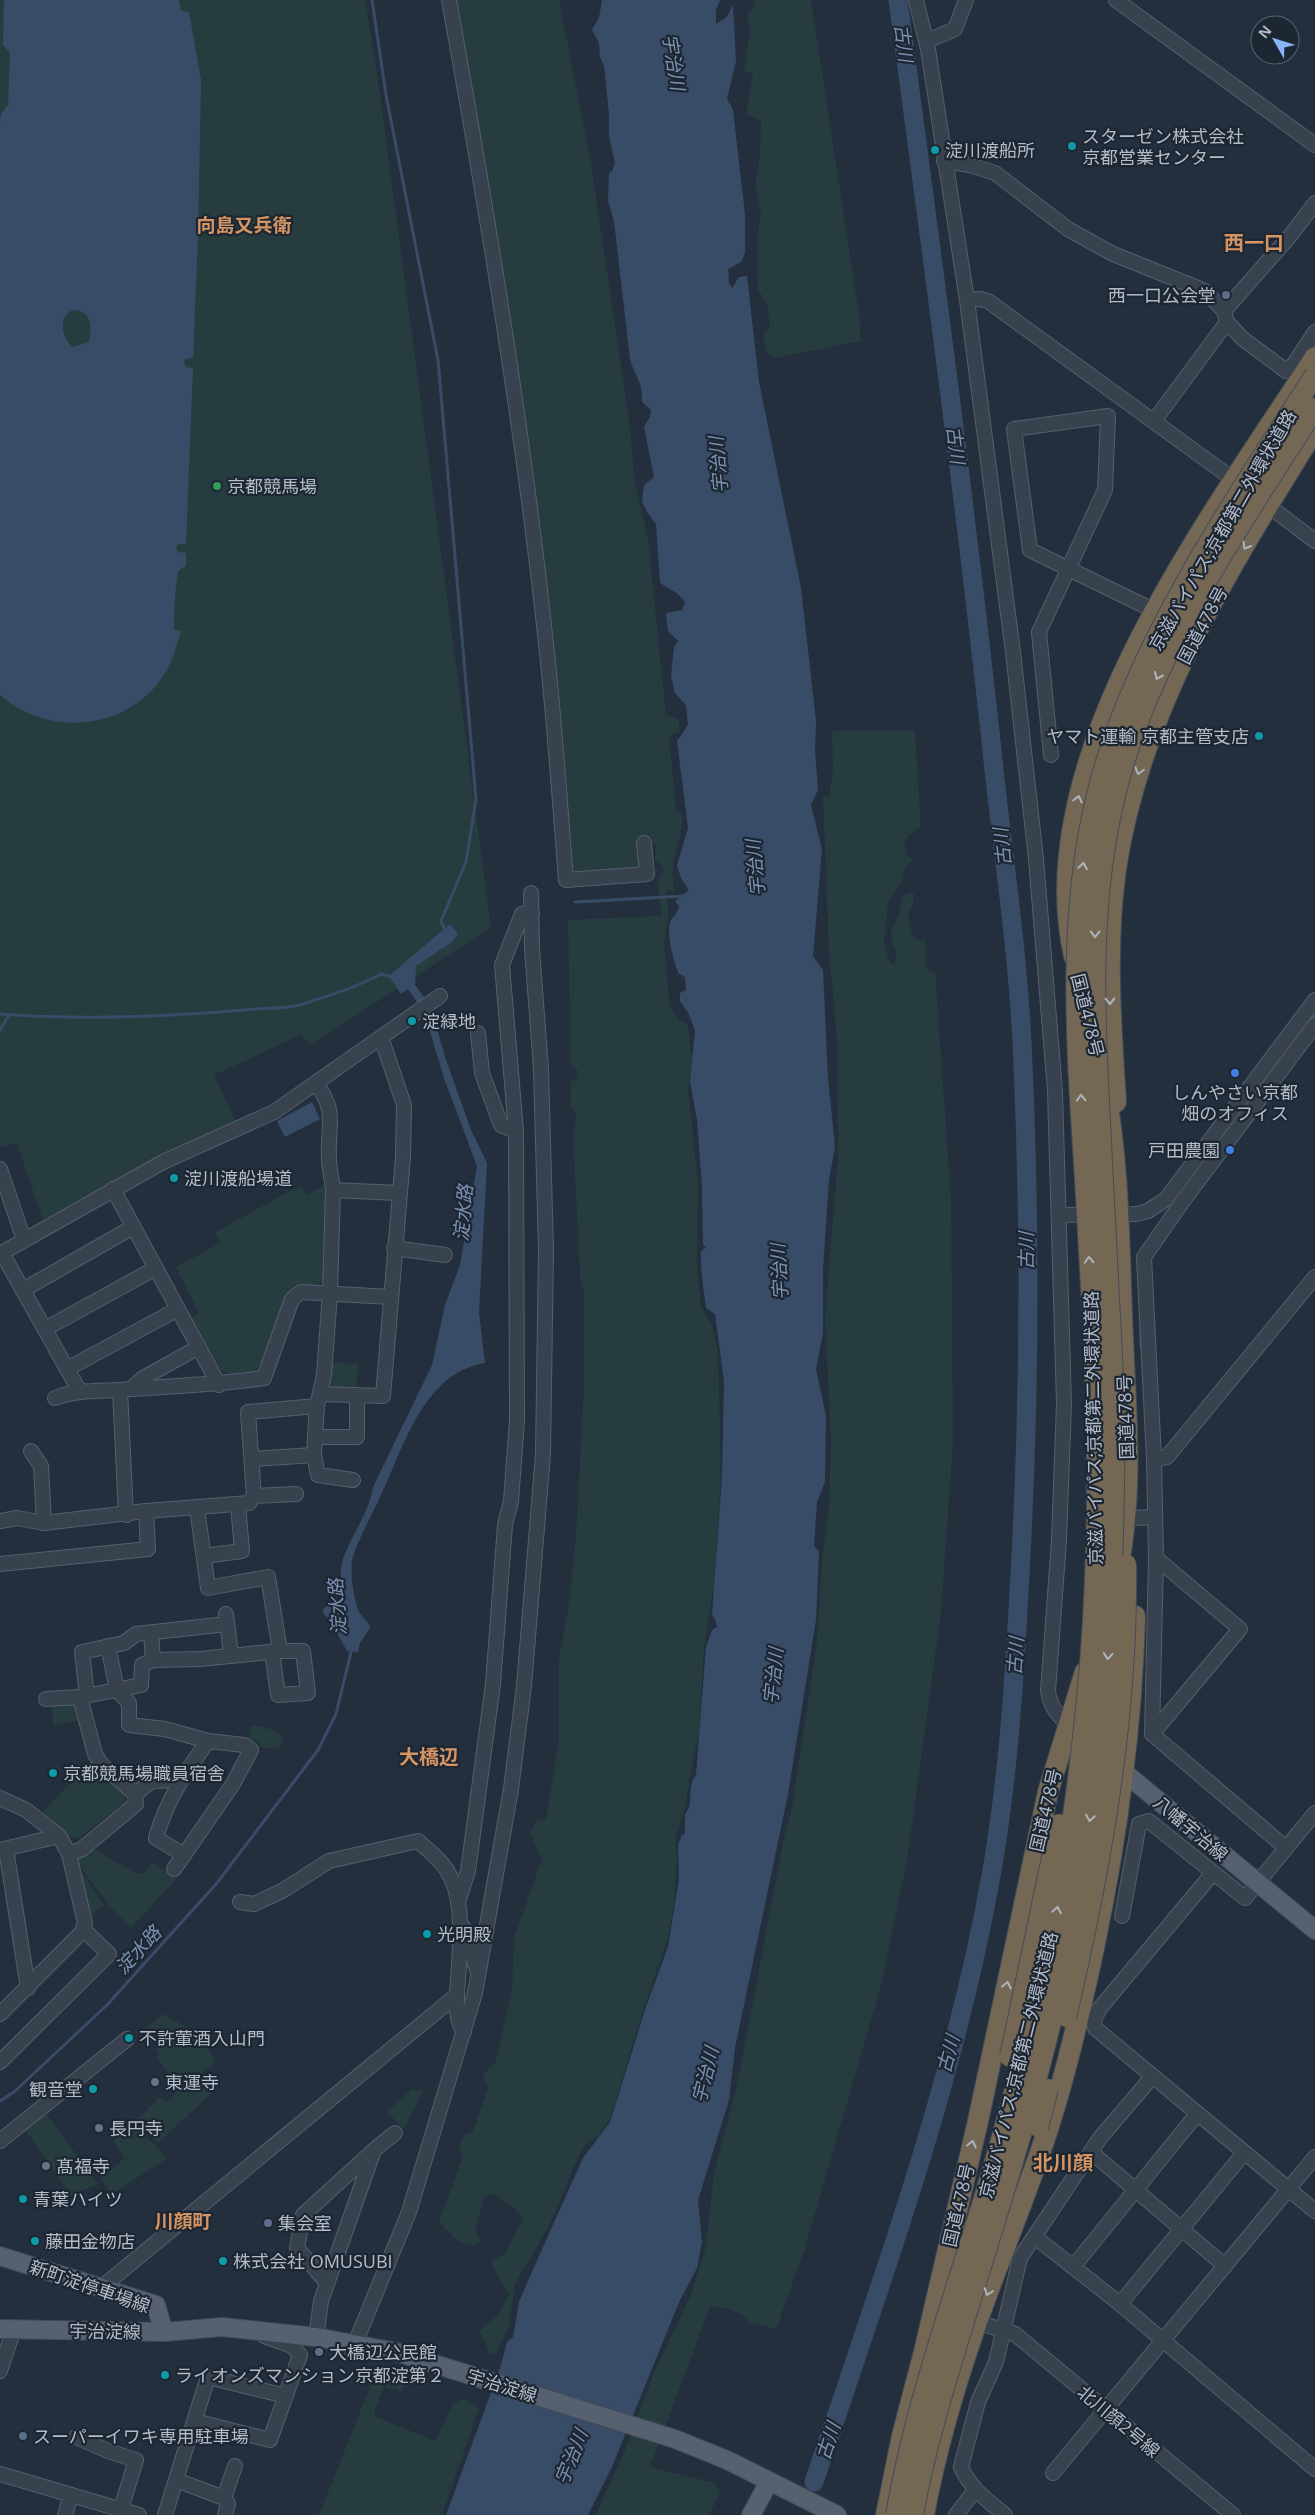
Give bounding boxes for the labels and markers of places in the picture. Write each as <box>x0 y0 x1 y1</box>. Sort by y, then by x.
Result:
place label: スターゼン株式会社 京都営業センター <box>1082 124 1244 169</box>
place label: 淀川渡船所 <box>945 138 1035 162</box>
marker: スターゼン株式会社 京都営業センター <box>1066 140 1078 152</box>
marker: 淀川渡船所 <box>929 144 941 156</box>
place label: 西一口公会堂 <box>1108 283 1216 307</box>
marker: 西一口公会堂 <box>1220 289 1232 301</box>
place label: 京都競馬場 <box>227 474 317 498</box>
marker: 京都競馬場 <box>211 480 223 492</box>
place label: ヤマト運輸 京都主管支店 <box>1046 724 1249 748</box>
marker: ヤマト運輸 京都主管支店 <box>1253 730 1265 742</box>
place label: 淀緑地 <box>422 1009 476 1033</box>
marker: 淀緑地 <box>406 1015 418 1027</box>
marker: しんやさい京都 畑のオフィス <box>1229 1067 1241 1079</box>
place label: しんやさい京都 畑のオフィス <box>1172 1080 1298 1125</box>
place label: 戸田農園 <box>1148 1138 1220 1162</box>
marker: 戸田農園 <box>1224 1144 1236 1156</box>
place label: 淀川渡船場道 <box>184 1166 292 1190</box>
marker: 淀川渡船場道 <box>168 1172 180 1184</box>
place label: 京都競馬場職員宿舎 <box>63 1761 225 1785</box>
marker: 京都競馬場職員宿舎 <box>47 1767 59 1779</box>
place label: 光明殿 <box>437 1922 491 1946</box>
marker: 光明殿 <box>421 1928 433 1940</box>
place label: 不許葷酒入山門 <box>139 2026 265 2050</box>
marker: 不許葷酒入山門 <box>123 2032 135 2044</box>
place label: 東運寺 <box>165 2070 219 2094</box>
marker: 東運寺 <box>149 2076 161 2088</box>
place label: 観音堂 <box>29 2077 83 2101</box>
marker: 観音堂 <box>87 2083 99 2095</box>
place label: 長円寺 <box>109 2116 163 2140</box>
marker: 長円寺 <box>93 2122 105 2134</box>
place label: 髙福寺 <box>56 2154 110 2178</box>
marker: 髙福寺 <box>40 2160 52 2172</box>
place label: 青葉ハイツ <box>33 2187 123 2211</box>
marker: 青葉ハイツ <box>17 2193 29 2205</box>
place label: 集会室 <box>278 2211 332 2235</box>
marker: 集会室 <box>262 2217 274 2229</box>
place label: 藤田金物店 <box>45 2229 135 2253</box>
marker: 藤田金物店 <box>29 2235 41 2247</box>
place label: 株式会社 OMUSUBI <box>233 2249 393 2273</box>
marker: 株式会社 OMUSUBI <box>217 2255 229 2267</box>
place label: 大橋辺公民館 <box>329 2340 437 2364</box>
marker: 大橋辺公民館 <box>313 2346 325 2358</box>
place label: ライオンズマンション京都淀第２ <box>175 2363 445 2387</box>
marker: ライオンズマンション京都淀第２ <box>159 2369 171 2381</box>
place label: スーパーイワキ専用駐車場 <box>33 2424 249 2448</box>
marker: スーパーイワキ専用駐車場 <box>17 2430 29 2442</box>

